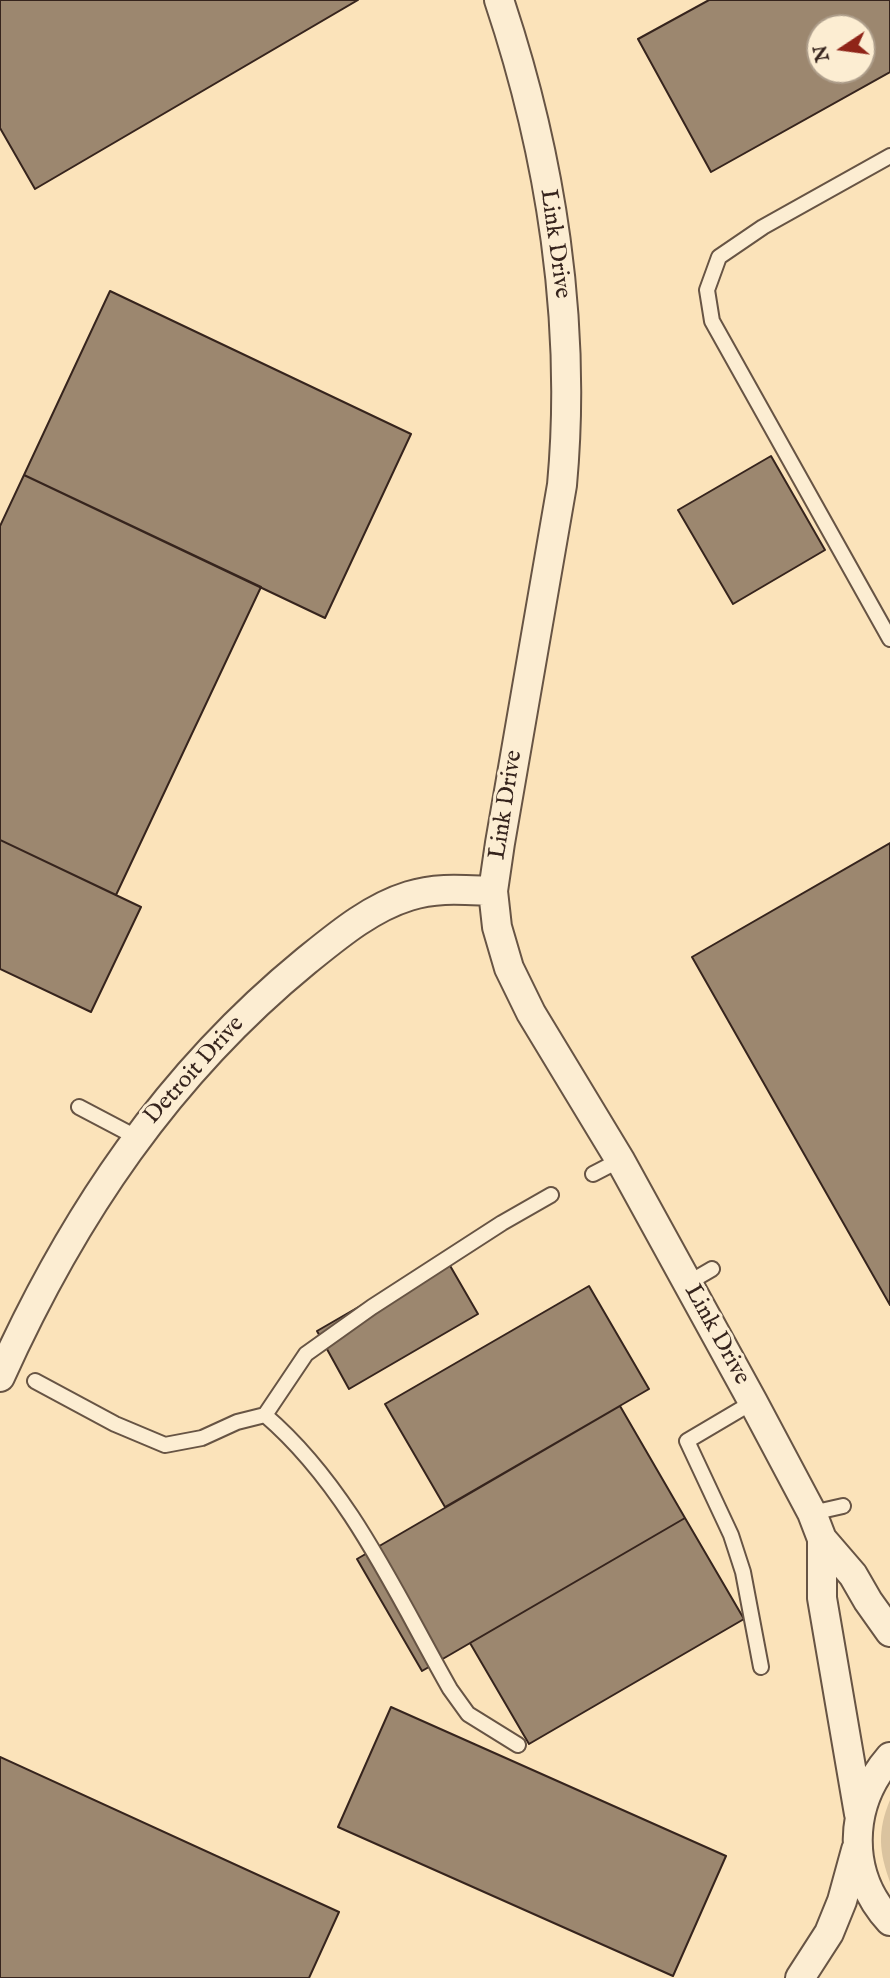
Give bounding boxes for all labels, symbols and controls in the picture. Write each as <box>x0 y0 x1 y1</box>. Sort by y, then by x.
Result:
north arrow <box>806 14 876 84</box>
text: N <box>809 43 836 64</box>
street label: Link Drive <box>532 187 576 301</box>
street label: Link Drive <box>484 748 530 862</box>
street label: Detroit Drive <box>139 1011 251 1131</box>
street label: Link Drive <box>677 1280 755 1390</box>

